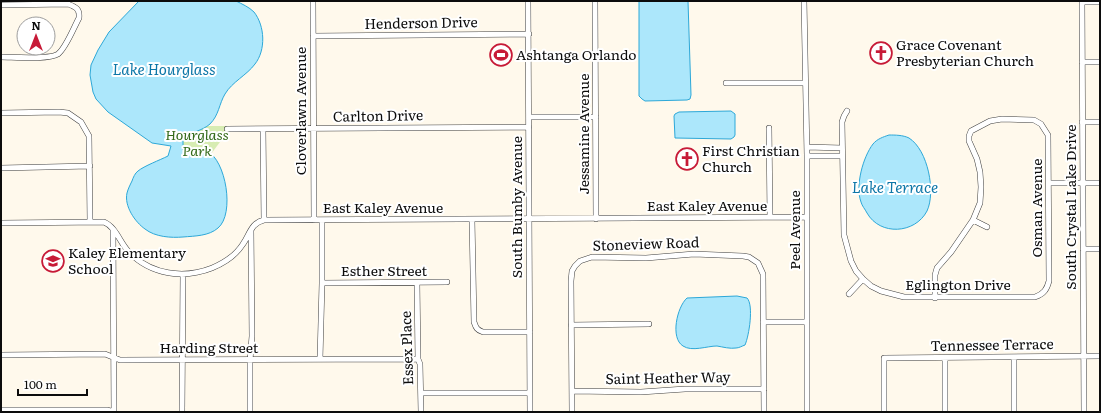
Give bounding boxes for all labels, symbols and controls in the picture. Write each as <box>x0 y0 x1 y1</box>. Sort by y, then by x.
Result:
street label: Henderson Drive <box>364 11 478 33</box>
north arrow <box>16 16 56 56</box>
text: N <box>31 17 41 33</box>
place label: Grace Covenant Presbyterian Church <box>896 34 1034 70</box>
church icon: Grace Covenant Presbyterian Church <box>868 40 894 66</box>
sports icon: Ashtanga Orlando <box>488 42 514 68</box>
place label: Ashtanga Orlando <box>516 44 637 64</box>
street label: Cloverlawn Avenue <box>290 47 310 175</box>
water label: Lake Hourglass <box>112 57 216 80</box>
street label: Jessamine Avenue <box>573 73 593 195</box>
street label: Carlton Drive <box>333 104 423 126</box>
park label: Hourglass Park <box>165 124 229 160</box>
street label: South Crystal Lake Drive <box>1060 124 1080 290</box>
street label: South Bumby Avenue <box>506 136 526 278</box>
place label: First Christian Church <box>702 140 800 176</box>
church icon: First Christian Church <box>674 146 700 172</box>
street label: Osman Avenue <box>1026 158 1046 258</box>
water label: Lake Terrace <box>852 175 938 198</box>
street label: Peel Avenue <box>784 190 804 270</box>
street label: East Kaley Avenue <box>647 195 767 215</box>
street label: East Kaley Avenue <box>323 197 443 217</box>
street label: Stoneview Road <box>592 231 700 255</box>
place label: Kaley Elementary School <box>68 242 187 278</box>
school or university icon: Kaley Elementary School <box>40 248 66 274</box>
street label: Esther Street <box>341 260 428 280</box>
street label: Eglington Drive <box>905 274 1011 294</box>
street label: Essex Place <box>395 311 417 386</box>
street label: Tennessee Terrace <box>930 333 1054 355</box>
street label: Harding Street <box>160 337 259 357</box>
street label: Saint Heather Way <box>605 366 732 388</box>
scale bar <box>18 371 87 397</box>
text: 100 m <box>24 375 57 393</box>

